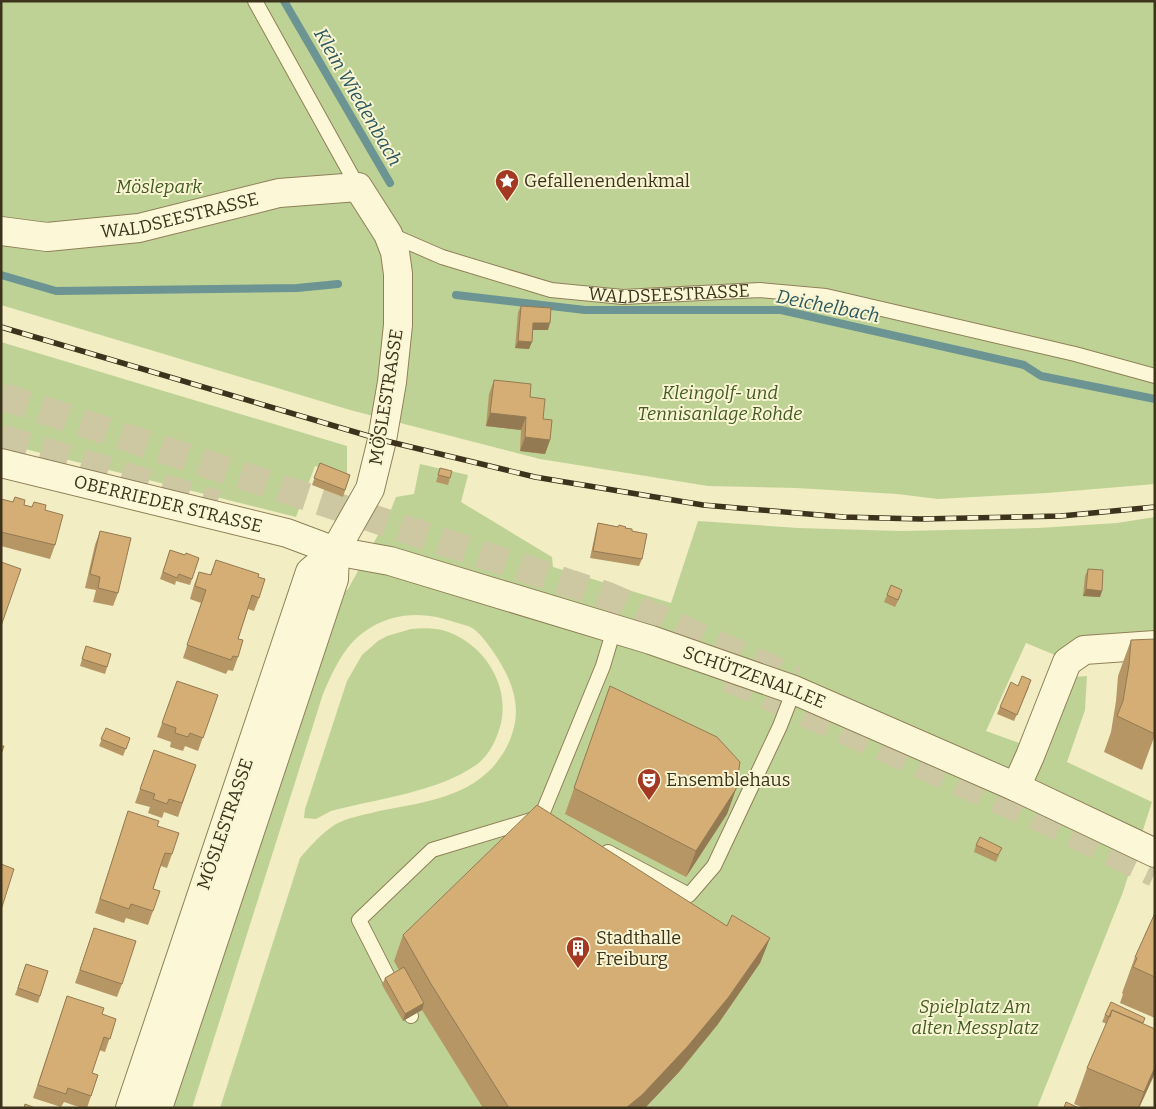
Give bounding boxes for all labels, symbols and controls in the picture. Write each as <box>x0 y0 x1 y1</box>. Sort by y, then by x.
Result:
water label: Klein Wiedenbach <box>309 24 407 170</box>
place icon: Gefallenendenkmal <box>494 168 520 202</box>
place label: Gefallenendenkmal <box>524 170 690 192</box>
park label: Möslepark <box>116 176 202 198</box>
street label: WALDSEESTRASSE <box>100 188 261 243</box>
street label: WALDSEESTRASSE <box>587 280 750 308</box>
water label: Deichelbach <box>774 285 882 327</box>
street label: MÖSLESTRASSE <box>364 327 408 467</box>
park label: Kleingolf- und Tennisanlage Rohde <box>638 382 802 425</box>
street label: OBERRIEDER STRASSE <box>72 470 265 538</box>
street label: SCHÜTZENALLEE <box>680 641 829 713</box>
street label: MÖSLESTRASSE <box>192 755 258 893</box>
theatre icon: Ensemblehaus <box>636 767 662 801</box>
place label: Ensemblehaus <box>666 769 790 791</box>
place label: Stadthalle Freiburg <box>596 927 681 970</box>
building icon: Stadthalle Freiburg <box>565 935 591 969</box>
park label: Spielplatz Am alten Messplatz <box>911 996 1039 1039</box>

